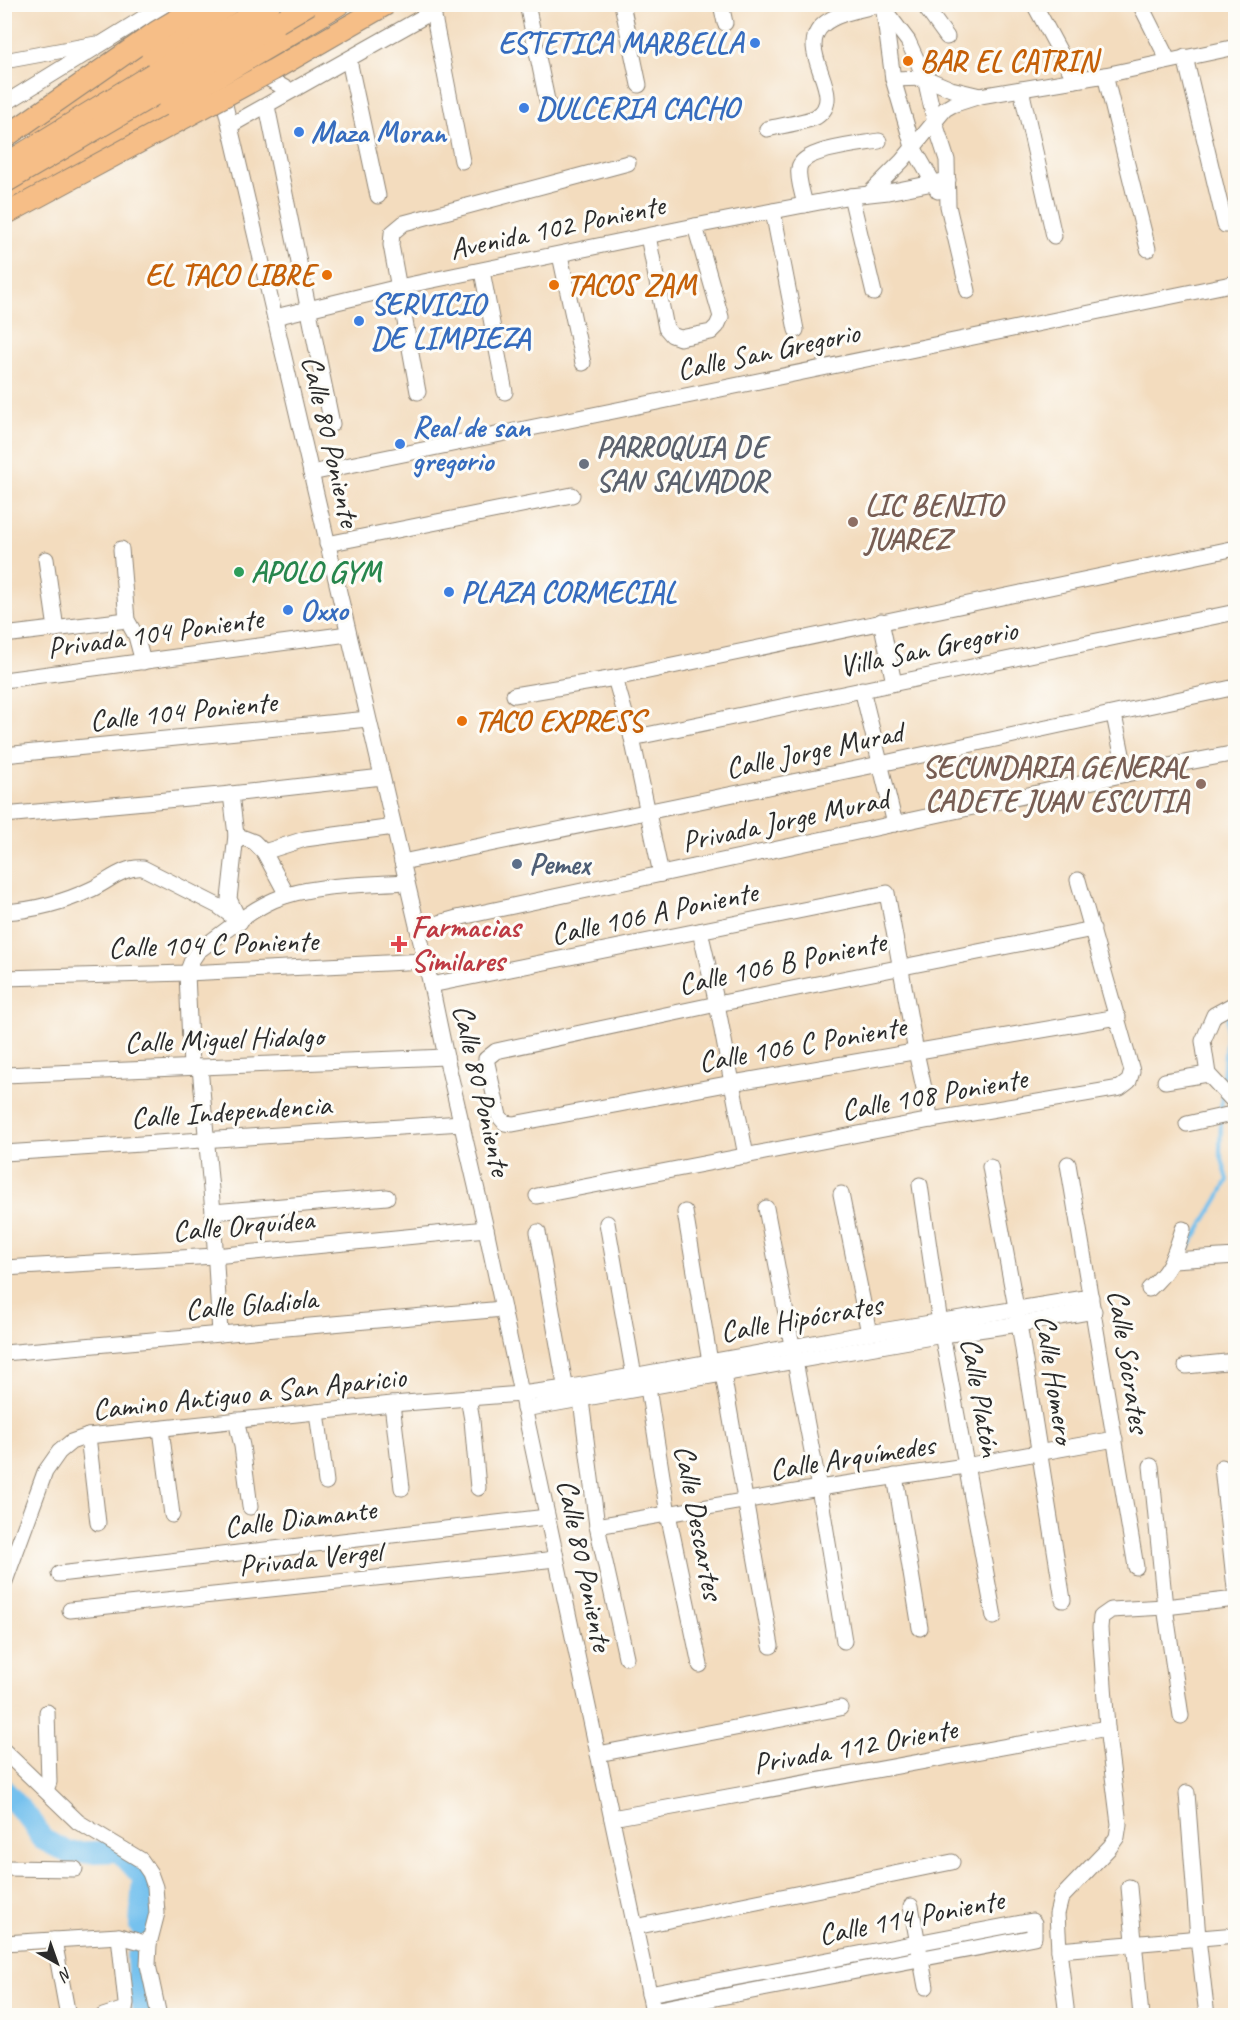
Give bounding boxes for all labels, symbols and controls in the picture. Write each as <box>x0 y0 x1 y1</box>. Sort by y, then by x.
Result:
place label: ESTETICA MARBELLA <box>498 24 746 62</box>
marker: ESTETICA MARBELLA <box>748 36 762 50</box>
place label: BAR EL CATRIN <box>920 42 1102 80</box>
marker: BAR EL CATRIN <box>901 54 915 68</box>
place label: DULCERIA CACHO <box>536 89 742 127</box>
marker: DULCERIA CACHO <box>517 101 531 115</box>
place label: Maza Moran <box>311 113 448 151</box>
marker: Maza Moran <box>292 125 306 139</box>
street label: Avenida 102 Poniente <box>446 185 670 268</box>
place label: EL TACO LIBRE <box>145 256 320 294</box>
place label: TACOS ZAM <box>566 266 698 304</box>
marker: EL TACO LIBRE <box>320 268 334 282</box>
marker: TACOS ZAM <box>547 278 561 292</box>
place label: SERVICIO DE LIMPIEZA <box>371 285 531 357</box>
street label: Calle San Gregorio <box>673 313 864 389</box>
marker: SERVICIO DE LIMPIEZA <box>352 314 366 328</box>
street label: Calle 80 Poniente <box>293 352 370 532</box>
place label: Real de san gregorio <box>412 408 531 480</box>
place label: PARROQUIA DE SAN SALVADOR <box>596 428 772 500</box>
marker: Real de san gregorio <box>393 437 407 451</box>
marker: PARROQUIA DE SAN SALVADOR <box>577 457 591 471</box>
place label: LIC BENITO JUAREZ <box>863 486 1006 558</box>
marker: LIC BENITO JUAREZ <box>846 515 860 529</box>
place label: APOLO GYM <box>251 553 383 591</box>
marker: APOLO GYM <box>232 565 246 579</box>
place label: PLAZA CORMECIAL <box>461 573 677 611</box>
marker: PLAZA CORMECIAL <box>442 585 456 599</box>
place label: Oxxo <box>300 591 350 629</box>
street label: Privada 104 Poniente <box>45 599 267 667</box>
marker: Oxxo <box>281 603 295 617</box>
street label: Villa San Gregorio <box>835 610 1022 685</box>
street label: Calle 104 Poniente <box>88 682 281 740</box>
place label: TACO EXPRESS <box>474 702 651 740</box>
street label: Calle Jorge Murad <box>722 712 910 787</box>
marker: TACO EXPRESS <box>455 714 469 728</box>
place label: SECUNDARIA GENERAL CADETE JUAN ESCUTIA <box>922 748 1191 820</box>
marker: SECUNDARIA GENERAL CADETE JUAN ESCUTIA <box>1194 777 1208 791</box>
street label: Privada Jorge Murad <box>678 779 896 860</box>
place label: Pemex <box>529 845 593 883</box>
marker: Pemex <box>510 857 524 871</box>
street label: Calle 106 A Poniente <box>547 872 763 953</box>
place label: Farmacias Similares <box>411 908 524 980</box>
street label: Calle 104 C Poniente <box>108 921 321 967</box>
street label: Calle 106 B Poniente <box>675 922 891 1004</box>
marker: Farmacias Similares <box>392 937 406 951</box>
street label: Calle 80 Poniente <box>444 1001 521 1181</box>
street label: Calle 106 C Poniente <box>695 1007 911 1081</box>
street label: Calle Miguel Hidalgo <box>124 1016 328 1061</box>
street label: Calle 108 Poniente <box>838 1059 1032 1129</box>
street label: Calle Independencia <box>129 1085 334 1137</box>
street label: Calle Orquídea <box>171 1200 317 1250</box>
street label: Calle Gladiola <box>184 1279 321 1329</box>
street label: Calle Hipócrates <box>717 1285 887 1351</box>
street label: Calle Sócrates <box>1099 1287 1159 1438</box>
street label: Calle Homero <box>1026 1312 1084 1449</box>
street label: Calle Platón <box>952 1335 1010 1461</box>
street label: Camino Antiguo a San Aparicio <box>91 1358 409 1428</box>
street label: Calle Arquímedes <box>767 1425 940 1489</box>
street label: Calle Descartes <box>665 1442 733 1605</box>
street label: Calle 80 Poniente <box>548 1476 622 1656</box>
street label: Calle Diamante <box>222 1490 380 1546</box>
street label: Privada Vergel <box>237 1531 388 1584</box>
street label: Privada 112 Oriente <box>750 1709 962 1783</box>
street label: Calle 114 Poniente <box>815 1880 1009 1954</box>
north arrow <box>27 1933 87 1993</box>
text: N <box>53 1963 76 1987</box>

